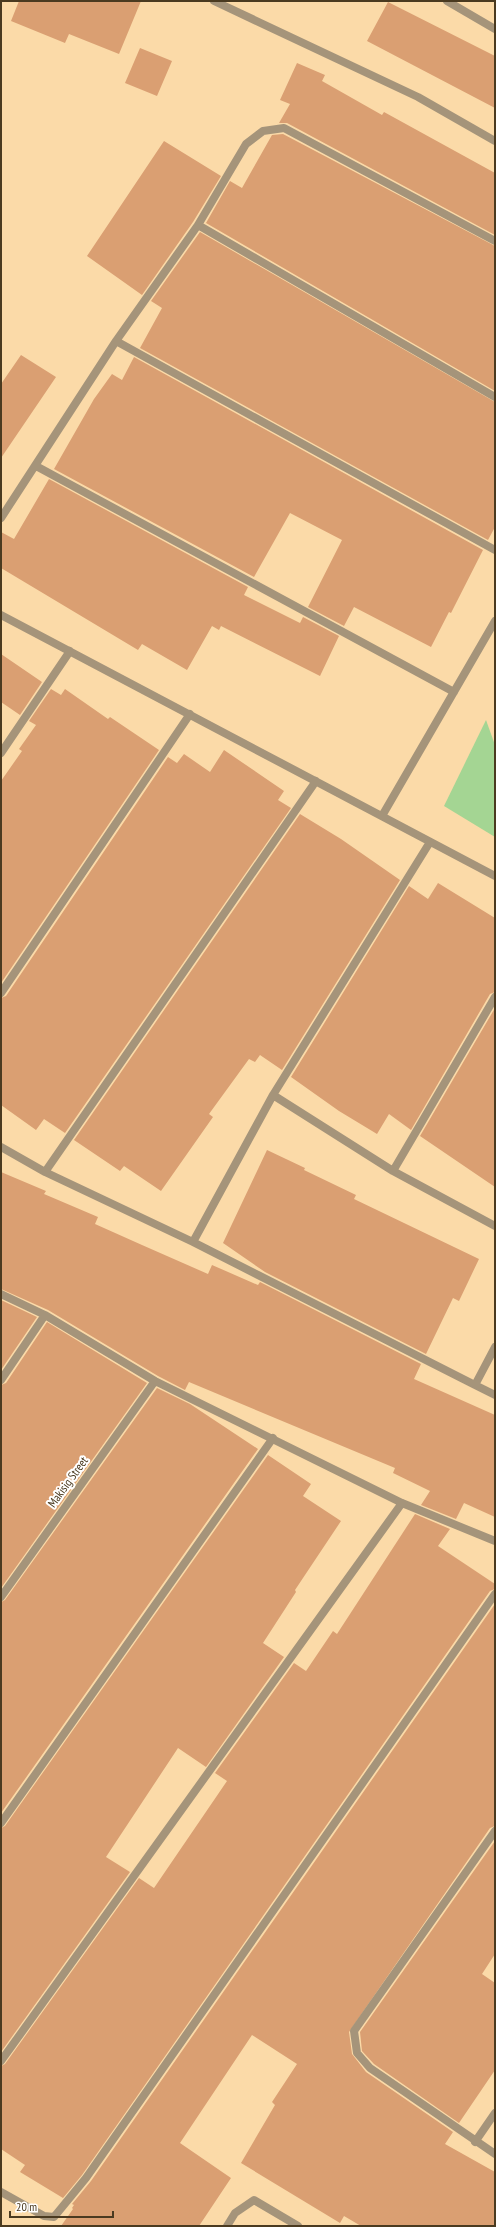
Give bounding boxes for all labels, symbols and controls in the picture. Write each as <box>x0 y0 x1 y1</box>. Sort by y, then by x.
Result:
street label: Makisig Street <box>44 1453 91 1510</box>
scale bar <box>10 2193 113 2219</box>
text: 20 m <box>16 2199 37 2214</box>

